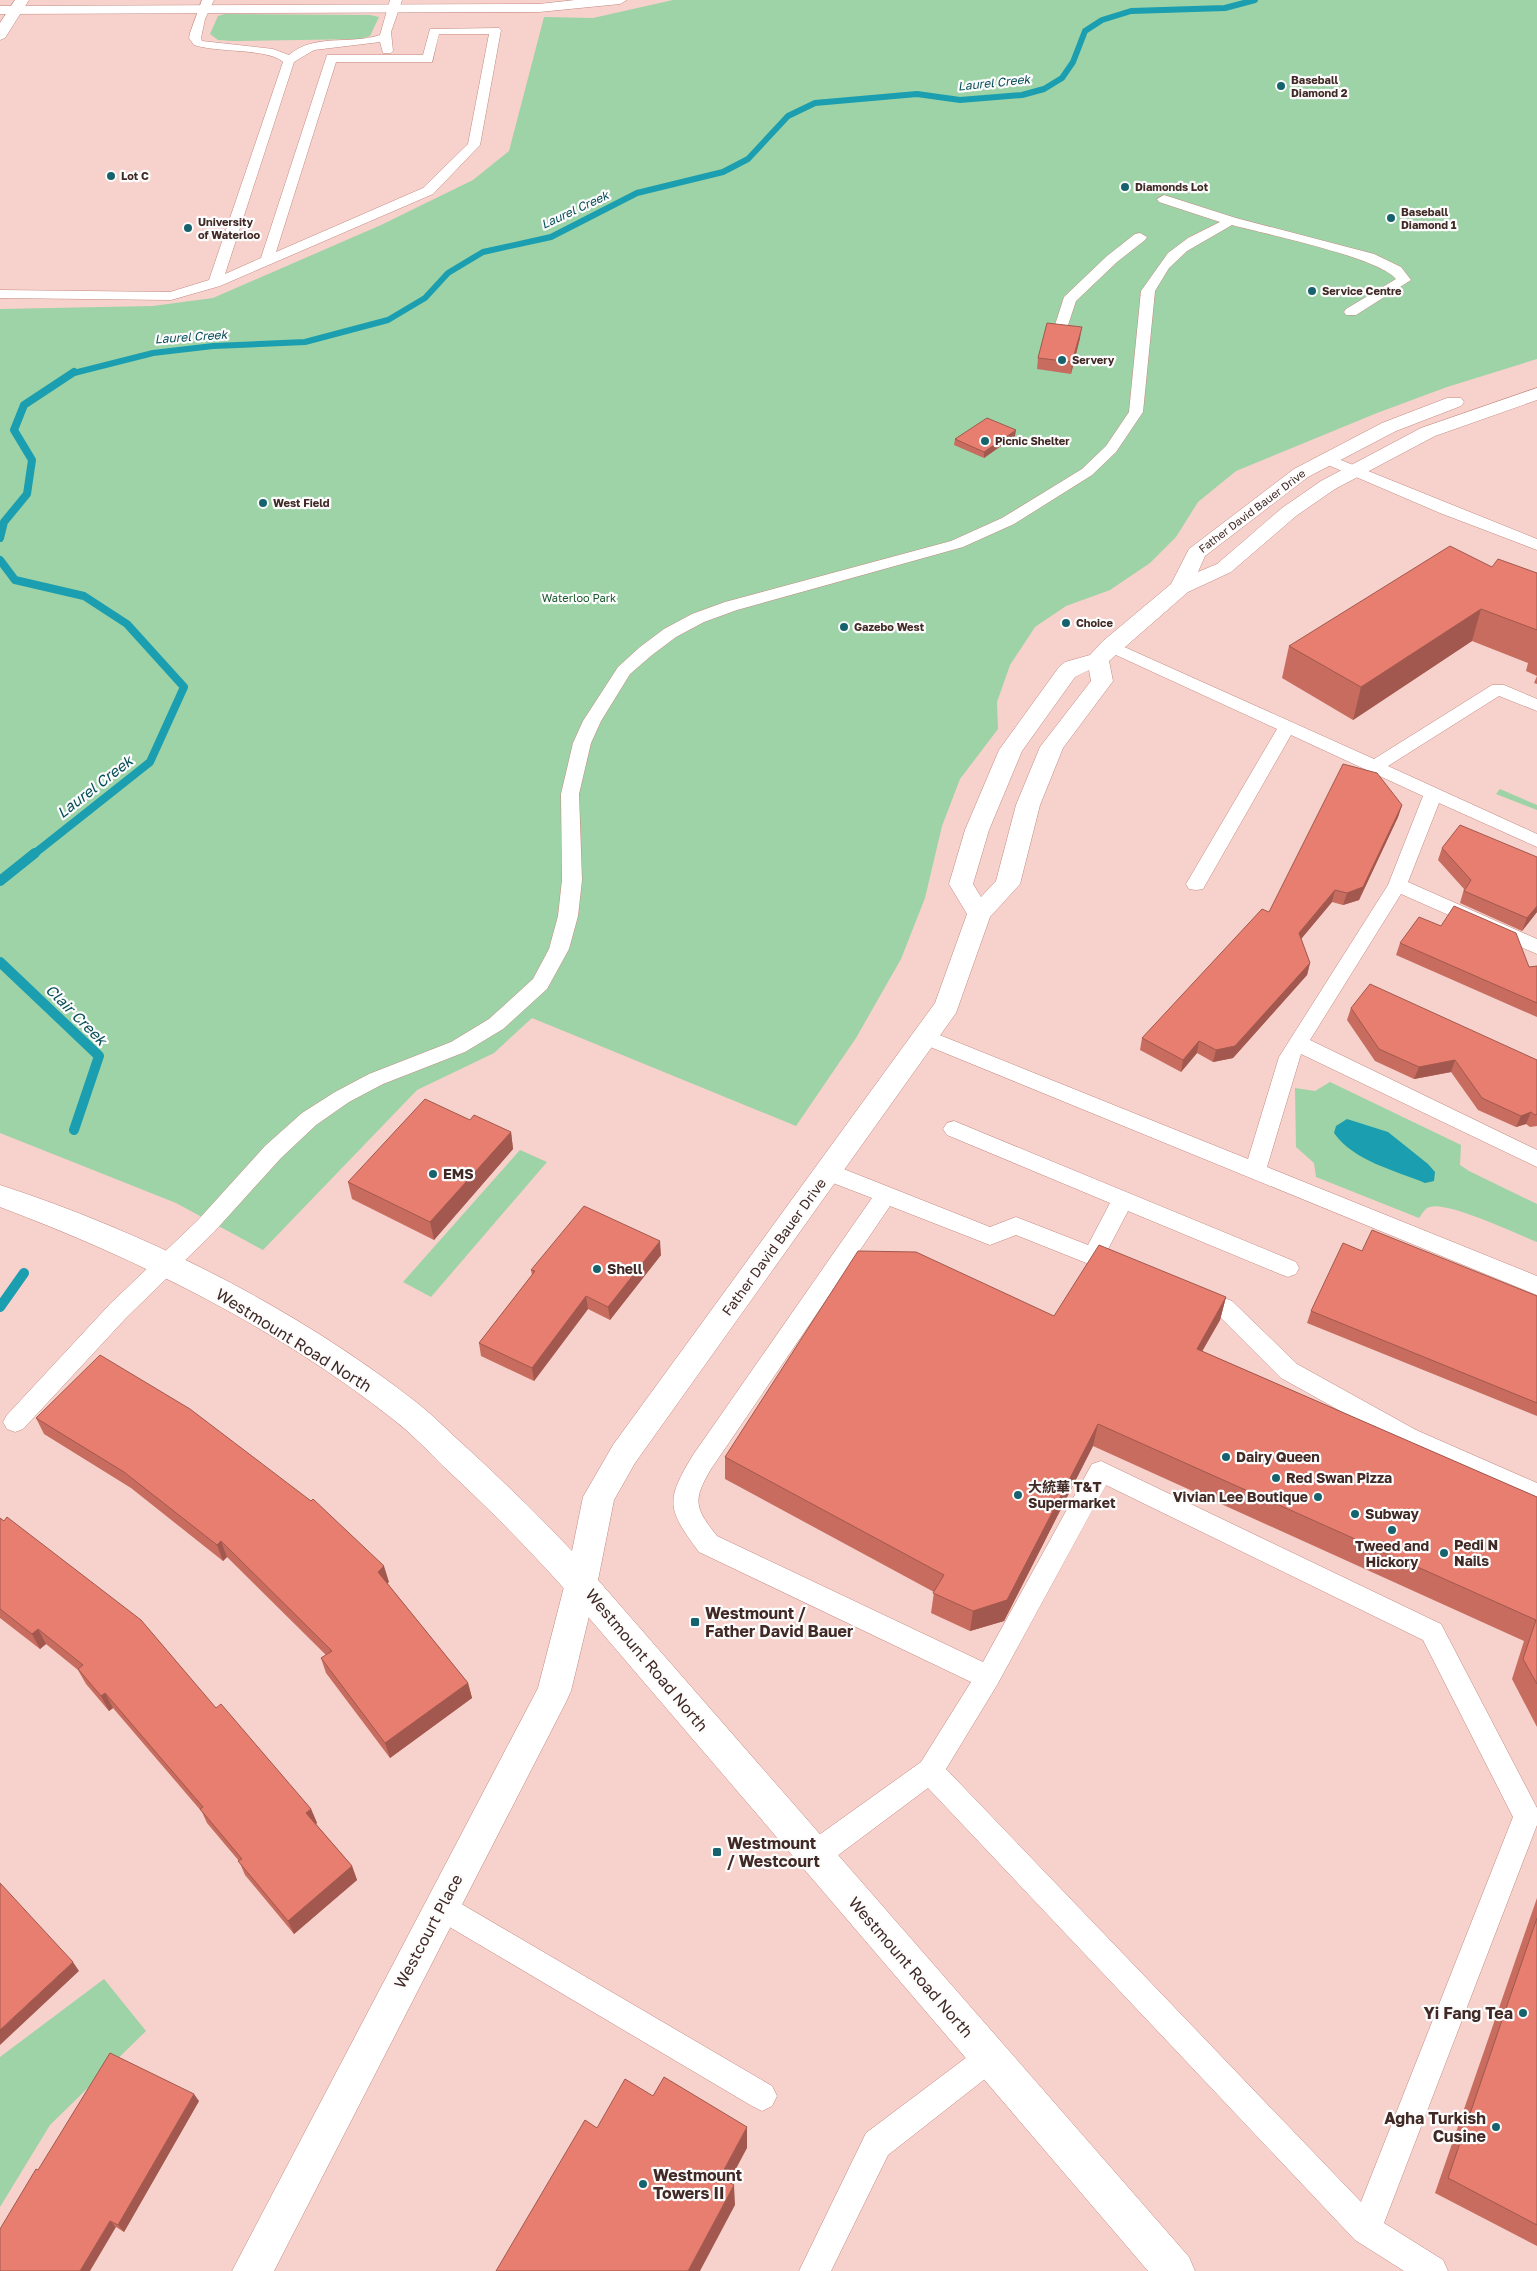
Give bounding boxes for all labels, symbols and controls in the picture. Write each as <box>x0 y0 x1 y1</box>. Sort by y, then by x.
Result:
water label: Laurel Creek <box>957 71 1032 94</box>
place label: Baseball Diamond 2 <box>1291 73 1348 99</box>
marker: Baseball Diamond 2 <box>1275 80 1287 92</box>
place label: Lot C <box>121 169 149 182</box>
marker: Lot C <box>105 170 117 182</box>
place label: Diamonds Lot <box>1135 180 1209 193</box>
marker: Diamonds Lot <box>1119 181 1131 193</box>
water label: Laurel Creek <box>539 187 612 232</box>
place label: Baseball Diamond 1 <box>1401 205 1457 231</box>
marker: Baseball Diamond 1 <box>1385 212 1397 224</box>
place label: University of Waterloo <box>198 215 261 241</box>
marker: University of Waterloo <box>182 222 194 234</box>
place label: Service Centre <box>1322 284 1402 297</box>
marker: Service Centre <box>1306 285 1318 297</box>
water label: Laurel Creek <box>154 326 229 347</box>
place label: Servery <box>1072 353 1115 366</box>
marker: Servery <box>1056 354 1068 366</box>
place label: Picnic Shelter <box>995 434 1070 447</box>
marker: Picnic Shelter <box>979 435 991 447</box>
street label: Father David Bauer Drive <box>1196 466 1308 555</box>
place label: West Field <box>273 496 330 509</box>
marker: West Field <box>257 497 269 509</box>
park label: Waterloo Park <box>542 591 616 604</box>
place label: Choice <box>1076 616 1113 629</box>
marker: Choice <box>1060 617 1072 629</box>
place label: Gazebo West <box>854 620 925 633</box>
marker: Gazebo West <box>838 621 850 633</box>
water label: Laurel Creek <box>53 750 137 821</box>
water label: Clair Creek <box>42 980 112 1050</box>
place label: EMS <box>443 1165 474 1182</box>
marker: EMS <box>427 1168 439 1180</box>
street label: Father David Bauer Drive <box>718 1175 829 1319</box>
place label: Shell <box>607 1260 643 1277</box>
marker: Shell <box>591 1263 603 1275</box>
street label: Westmount Road North <box>212 1284 376 1396</box>
place label: Dairy Queen <box>1236 1448 1320 1465</box>
marker: Dairy Queen <box>1220 1451 1232 1463</box>
place label: Red Swan Pizza <box>1286 1469 1392 1486</box>
marker: Red Swan Pizza <box>1270 1472 1282 1484</box>
place label: 大統華 T&T Supermarket <box>1028 1478 1116 1511</box>
place label: Vivian Lee Boutique <box>1173 1488 1308 1505</box>
marker: 大統華 T&T Supermarket <box>1012 1489 1024 1501</box>
marker: Vivian Lee Boutique <box>1312 1491 1324 1503</box>
place label: Subway <box>1365 1505 1419 1522</box>
marker: Subway <box>1349 1508 1361 1520</box>
marker: Tweed and Hickory <box>1386 1524 1398 1536</box>
place label: Pedi N Nails <box>1454 1536 1498 1569</box>
place label: Tweed and Hickory <box>1355 1537 1429 1570</box>
marker: Pedi N Nails <box>1438 1547 1450 1559</box>
street label: Westmount Road North <box>581 1585 713 1735</box>
place label: Westmount / Father David Bauer <box>705 1603 853 1641</box>
marker: Westmount / Father David Bauer <box>689 1616 701 1628</box>
place label: Westmount / Westcourt <box>727 1833 820 1871</box>
marker: Westmount / Westcourt <box>711 1846 723 1858</box>
street label: Westcourt Place <box>389 1870 467 1992</box>
street label: Westmount Road North <box>844 1892 978 2042</box>
place label: Yi Fang Tea <box>1424 2003 1513 2023</box>
marker: Yi Fang Tea <box>1517 2007 1529 2019</box>
place label: Agha Turkish Cusine <box>1384 2108 1486 2146</box>
marker: Agha Turkish Cusine <box>1490 2121 1502 2133</box>
place label: Westmount Towers II <box>653 2165 742 2203</box>
marker: Westmount Towers II <box>637 2178 649 2190</box>

